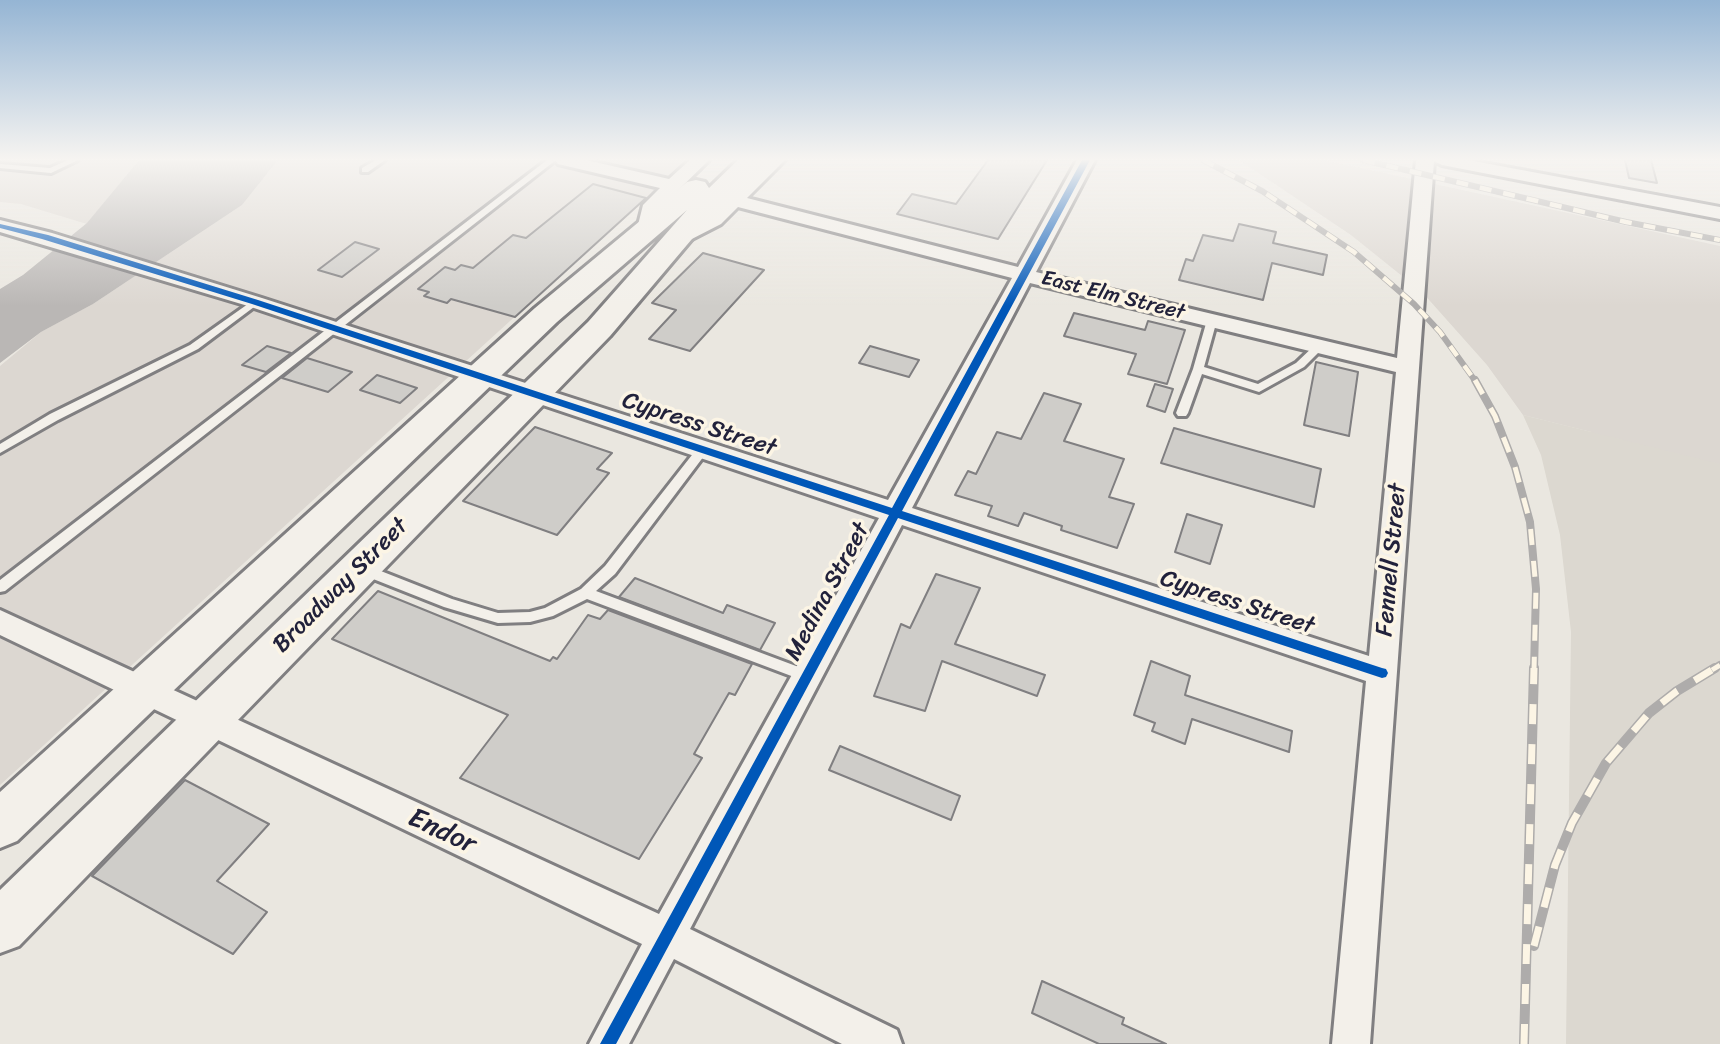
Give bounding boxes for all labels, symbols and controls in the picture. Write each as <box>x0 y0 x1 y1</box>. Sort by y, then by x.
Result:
street label: East Elm Street <box>1039 266 1187 326</box>
street label: Cypress Street <box>618 387 780 463</box>
street label: Fennell Street <box>1371 482 1413 638</box>
street label: Broadway Street <box>268 513 414 659</box>
street label: Medina Street <box>780 518 876 666</box>
street label: Cypress Street <box>1156 565 1318 641</box>
street label: Endor <box>403 802 481 862</box>

